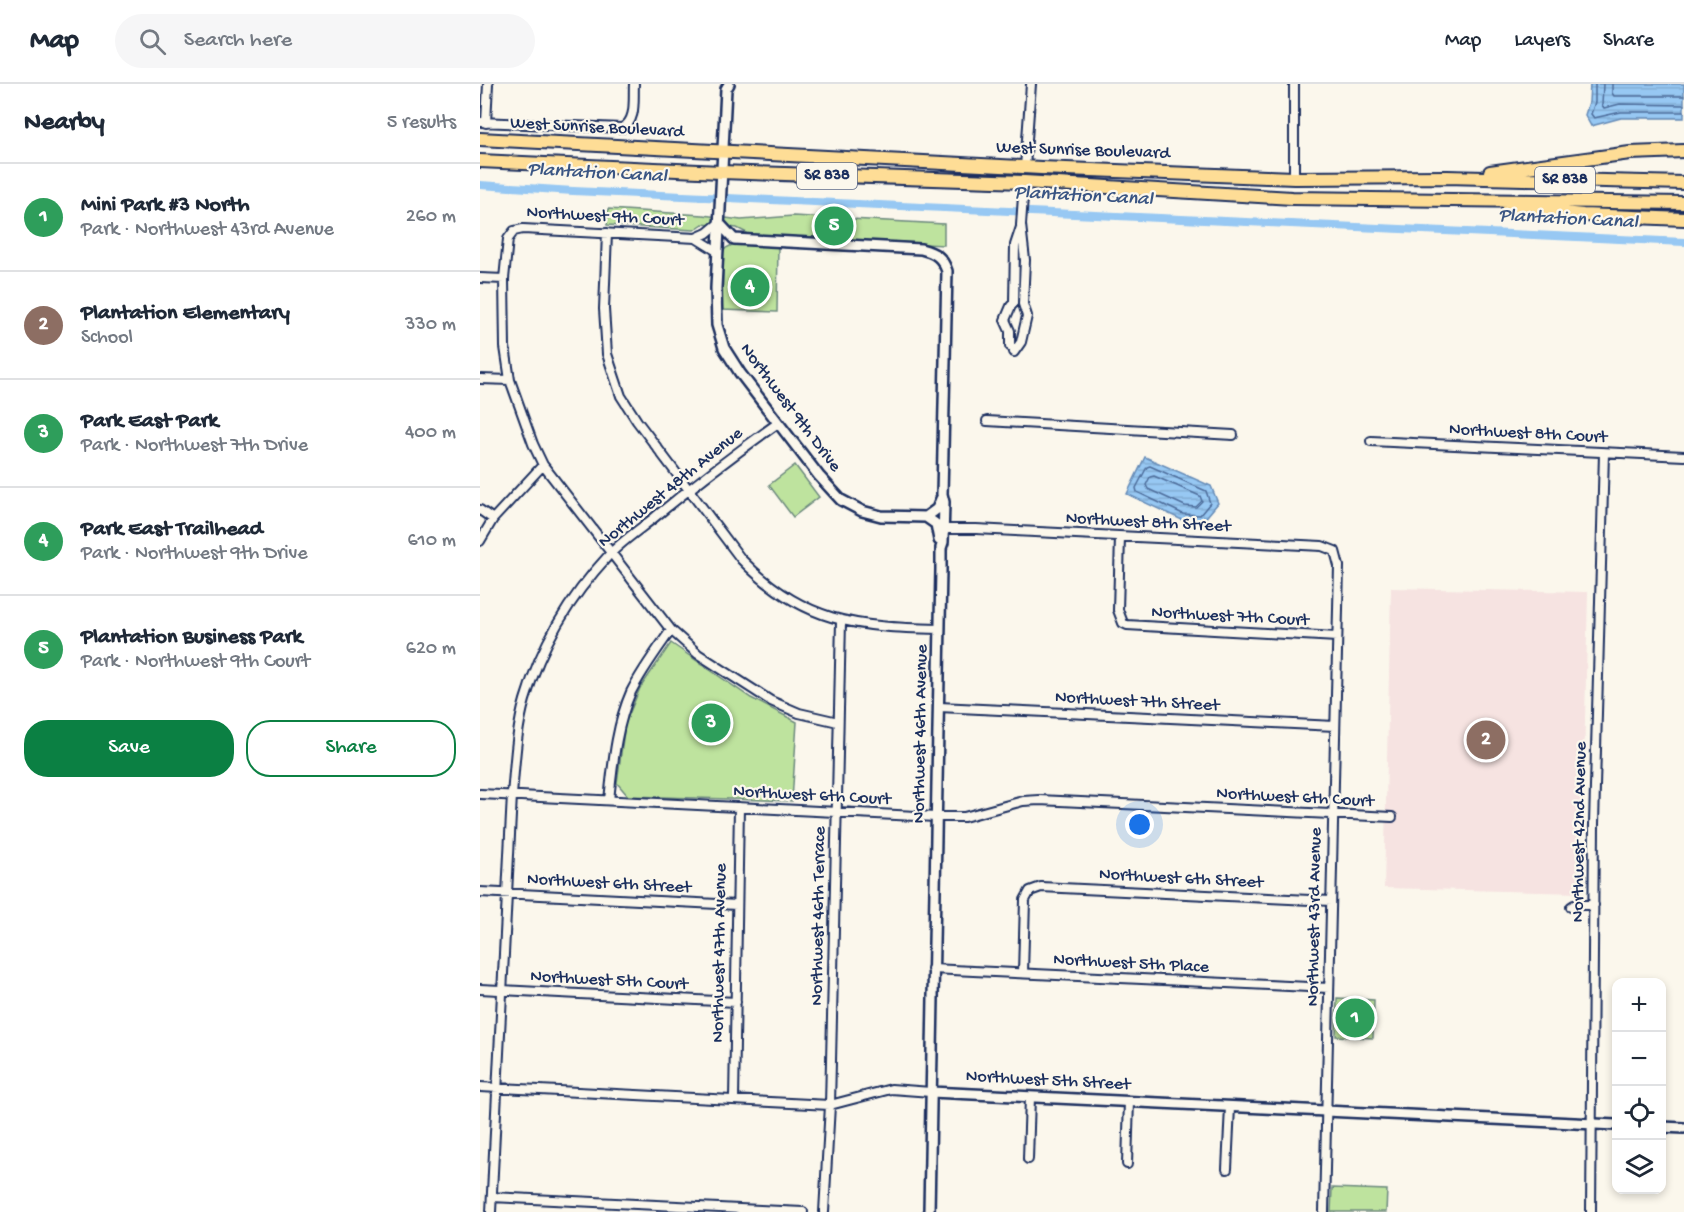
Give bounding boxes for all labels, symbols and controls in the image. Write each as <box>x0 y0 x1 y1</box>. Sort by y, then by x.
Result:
search box <box>115 14 535 68</box>
text: Map <box>30 25 79 58</box>
icon: search <box>136 25 169 58</box>
text: Search here <box>184 28 292 54</box>
text: Map <box>1445 29 1481 54</box>
text: Layers <box>1514 29 1570 54</box>
text: Share <box>1603 29 1654 54</box>
text: Nearby <box>24 108 105 139</box>
text: 5 results <box>387 112 456 135</box>
street label: West Sunrise Boulevard <box>510 113 686 143</box>
street label: West Sunrise Boulevard <box>996 137 1172 165</box>
water label: Plantation Canal <box>527 159 669 189</box>
road number: SR 838 <box>797 163 857 189</box>
road number: SR 838 <box>1535 167 1595 193</box>
water label: Plantation Canal <box>1013 182 1155 212</box>
text: Mini Park #3 North <box>81 193 250 219</box>
street label: Northwest 9th Court <box>526 202 686 232</box>
pin: 5 <box>814 204 854 248</box>
water label: Plantation Canal <box>1498 205 1640 235</box>
text: 1 <box>39 206 48 229</box>
text: 260 m <box>406 206 456 229</box>
text: Park · Northwest 43rd Avenue <box>81 219 334 242</box>
pin: 4 <box>730 264 770 310</box>
text: Plantation Elementary <box>81 301 290 327</box>
text: 2 <box>39 314 48 337</box>
text: 330 m <box>405 314 456 337</box>
text: School <box>81 327 133 350</box>
street label: Northwest 9th Drive <box>735 340 846 477</box>
text: Park East Park <box>81 409 218 435</box>
street label: Northwest 8th Court <box>1448 419 1609 449</box>
text: 3 <box>38 422 49 445</box>
text: 400 m <box>405 422 456 445</box>
street label: Northwest 48th Avenue <box>595 423 748 553</box>
text: Park · Northwest 7th Drive <box>81 435 308 458</box>
street label: Northwest 8th Street <box>1065 508 1233 538</box>
text: Park East Trailhead <box>81 517 263 543</box>
text: 4 <box>39 530 48 553</box>
text: 610 m <box>407 530 456 553</box>
text: Park · Northwest 9th Drive <box>81 543 308 566</box>
street label: Northwest 7th Court <box>1151 602 1311 632</box>
text: Plantation Business Park <box>81 625 302 651</box>
text: 5 <box>38 638 49 661</box>
text: 620 m <box>406 638 456 661</box>
street label: Northwest 46th Avenue <box>909 644 933 824</box>
text: Park · Northwest 9th Court <box>81 651 310 674</box>
street label: Northwest 7th Street <box>1054 687 1221 717</box>
pin: 3 <box>692 700 730 746</box>
pin: 2 <box>1466 718 1506 762</box>
button: Save <box>24 720 234 777</box>
button: Share <box>246 720 456 777</box>
street label: Northwest 42nd Avenue <box>1568 741 1592 923</box>
street label: Northwest 6th Court <box>733 781 893 811</box>
street label: Northwest 6th Court <box>1216 783 1376 813</box>
your location <box>1125 810 1154 839</box>
street label: Northwest 46th Terrace <box>807 826 831 1006</box>
street label: Northwest 43rd Avenue <box>1303 827 1327 1007</box>
street label: Northwest 47th Avenue <box>708 863 732 1043</box>
street label: Northwest 6th Street <box>1098 864 1265 894</box>
street label: Northwest 6th Street <box>526 869 693 899</box>
street label: Northwest 5th Place <box>1053 949 1210 979</box>
street label: Northwest 5th Court <box>530 966 690 996</box>
map controls <box>1612 978 1666 1194</box>
button: + <box>1612 978 1666 1032</box>
pin: 1 <box>1336 996 1374 1040</box>
button: − <box>1612 1032 1666 1086</box>
street label: Northwest 5th Street <box>965 1066 1132 1096</box>
button: locate <box>1612 1086 1666 1140</box>
button: layers <box>1612 1140 1666 1194</box>

